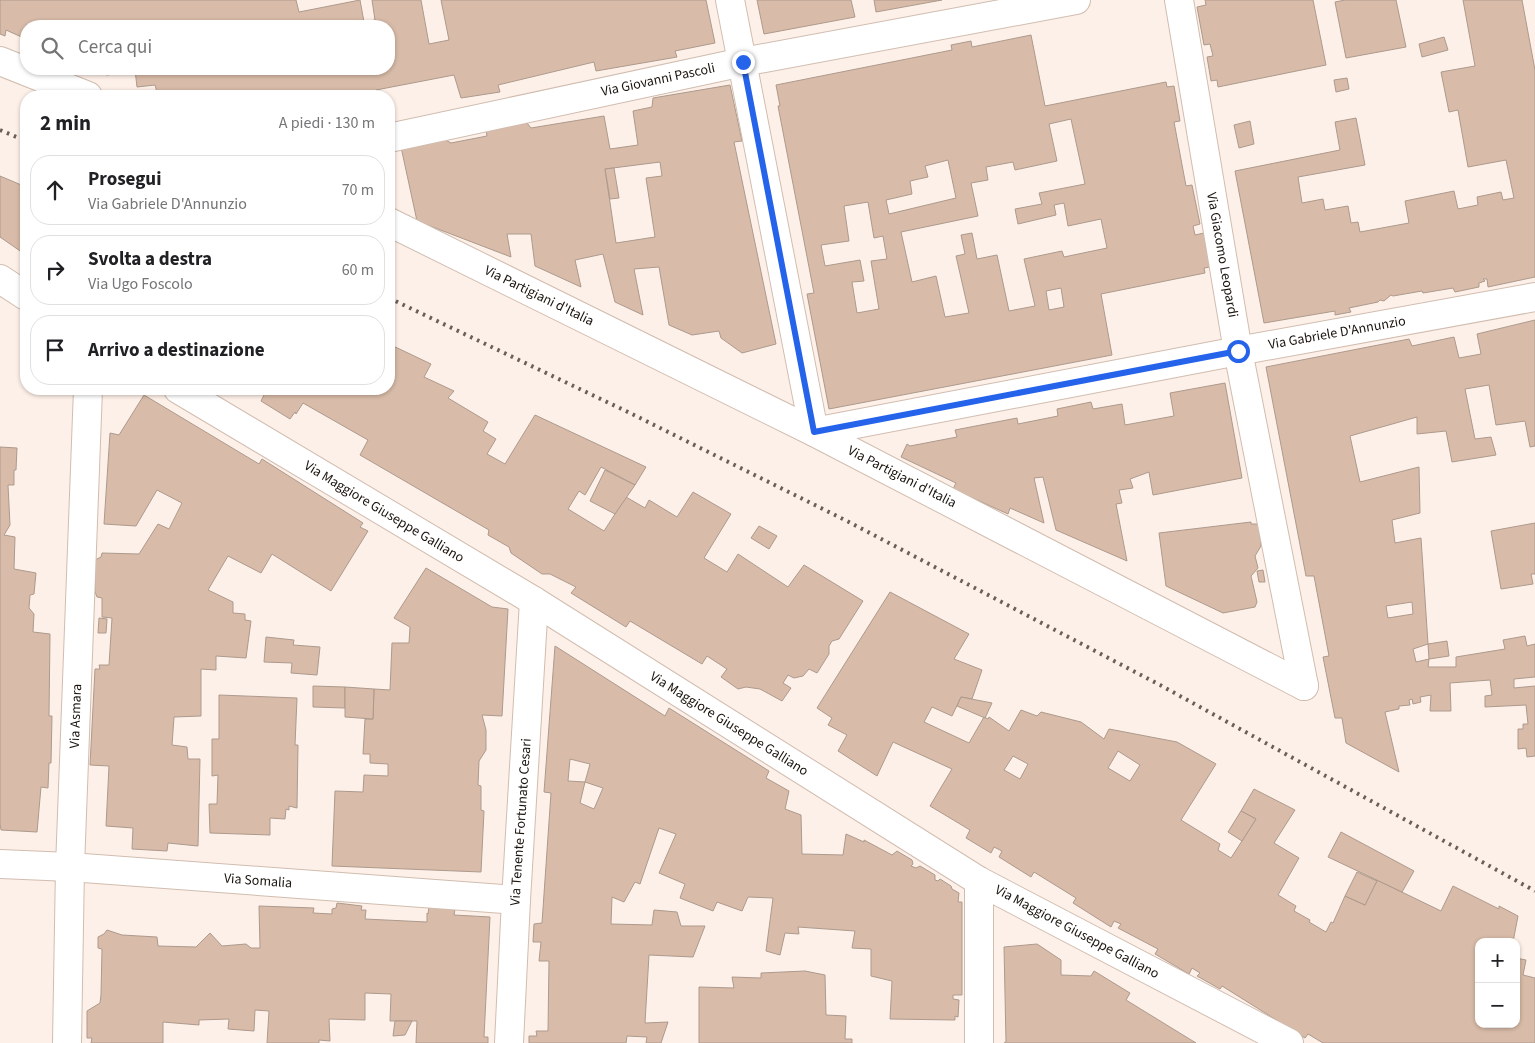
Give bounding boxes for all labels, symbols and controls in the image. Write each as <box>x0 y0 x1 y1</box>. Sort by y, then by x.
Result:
search box <box>20 20 395 75</box>
icon: search <box>38 34 66 62</box>
text: Cerca qui <box>78 34 152 61</box>
route end <box>732 51 755 74</box>
street label: Via Giovanni Pascoli <box>599 58 717 102</box>
text: 2 min <box>40 108 91 138</box>
text: A piedi · 130 m <box>279 112 375 134</box>
text: Prosegui <box>88 166 161 193</box>
icon: ahead <box>41 176 69 204</box>
text: 70 m <box>342 179 374 201</box>
street label: Via Giacomo Leopardi <box>1201 191 1243 319</box>
text: Via Gabriele D'Annunzio <box>88 193 247 215</box>
text: Svolta a destra <box>88 246 212 273</box>
icon: right <box>41 256 69 284</box>
text: 60 m <box>342 259 374 281</box>
street label: Via Partigiani d'Italia <box>481 261 597 331</box>
text: Via Ugo Foscolo <box>88 273 193 295</box>
street label: Via Gabriele D'Annunzio <box>1267 311 1407 355</box>
icon: arrive <box>41 336 69 364</box>
text: Arrivo a destinazione <box>88 337 265 364</box>
route start <box>1227 340 1250 363</box>
street label: Via Partigiani d'Italia <box>844 441 960 513</box>
street label: Via Maggiore Giuseppe Galliano <box>300 456 468 568</box>
street label: Via Maggiore Giuseppe Galliano <box>646 667 812 781</box>
street label: Via Asmara <box>65 683 87 749</box>
street label: Via Tenente Fortunato Cesari <box>505 738 537 906</box>
street label: Via Somalia <box>223 869 293 893</box>
street label: Via Maggiore Giuseppe Galliano <box>991 880 1163 984</box>
map controls <box>1475 938 1520 1028</box>
button: + <box>1475 938 1520 983</box>
button: − <box>1475 983 1520 1028</box>

